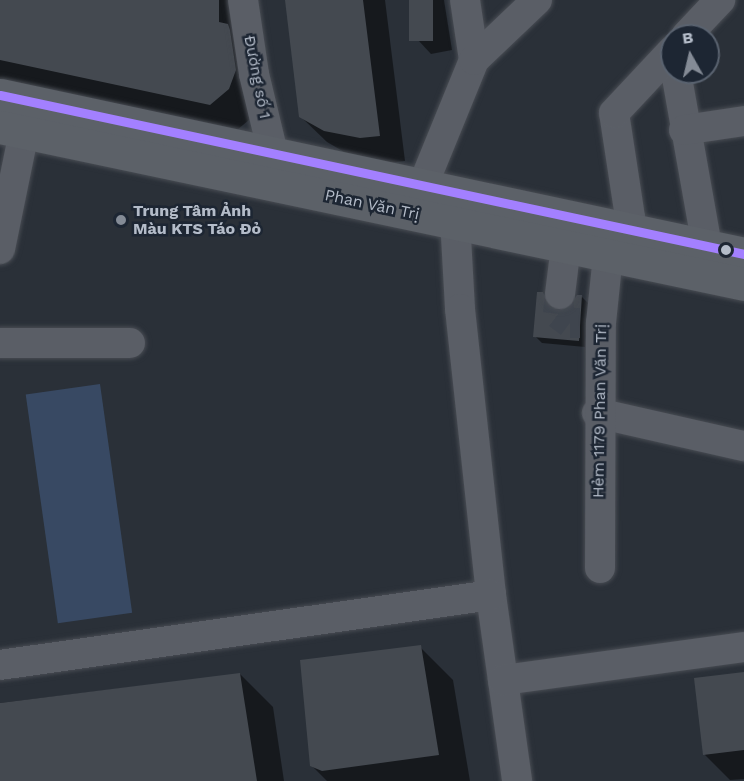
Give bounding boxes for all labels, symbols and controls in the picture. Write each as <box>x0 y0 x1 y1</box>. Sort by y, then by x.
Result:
north arrow <box>660 24 720 84</box>
text: B <box>681 27 694 48</box>
street label: Đường số 1 <box>239 34 275 120</box>
street label: Phan Văn Trị <box>322 186 422 224</box>
place label: Trung Tâm Ảnh Màu KTS Táo Đỏ <box>133 201 261 239</box>
marker: Trung Tâm Ảnh Màu KTS Táo Đỏ <box>114 213 128 227</box>
unlabelled marker <box>720 244 732 256</box>
street label: Hẻm 1179 Phan Văn Trị <box>589 323 611 499</box>

